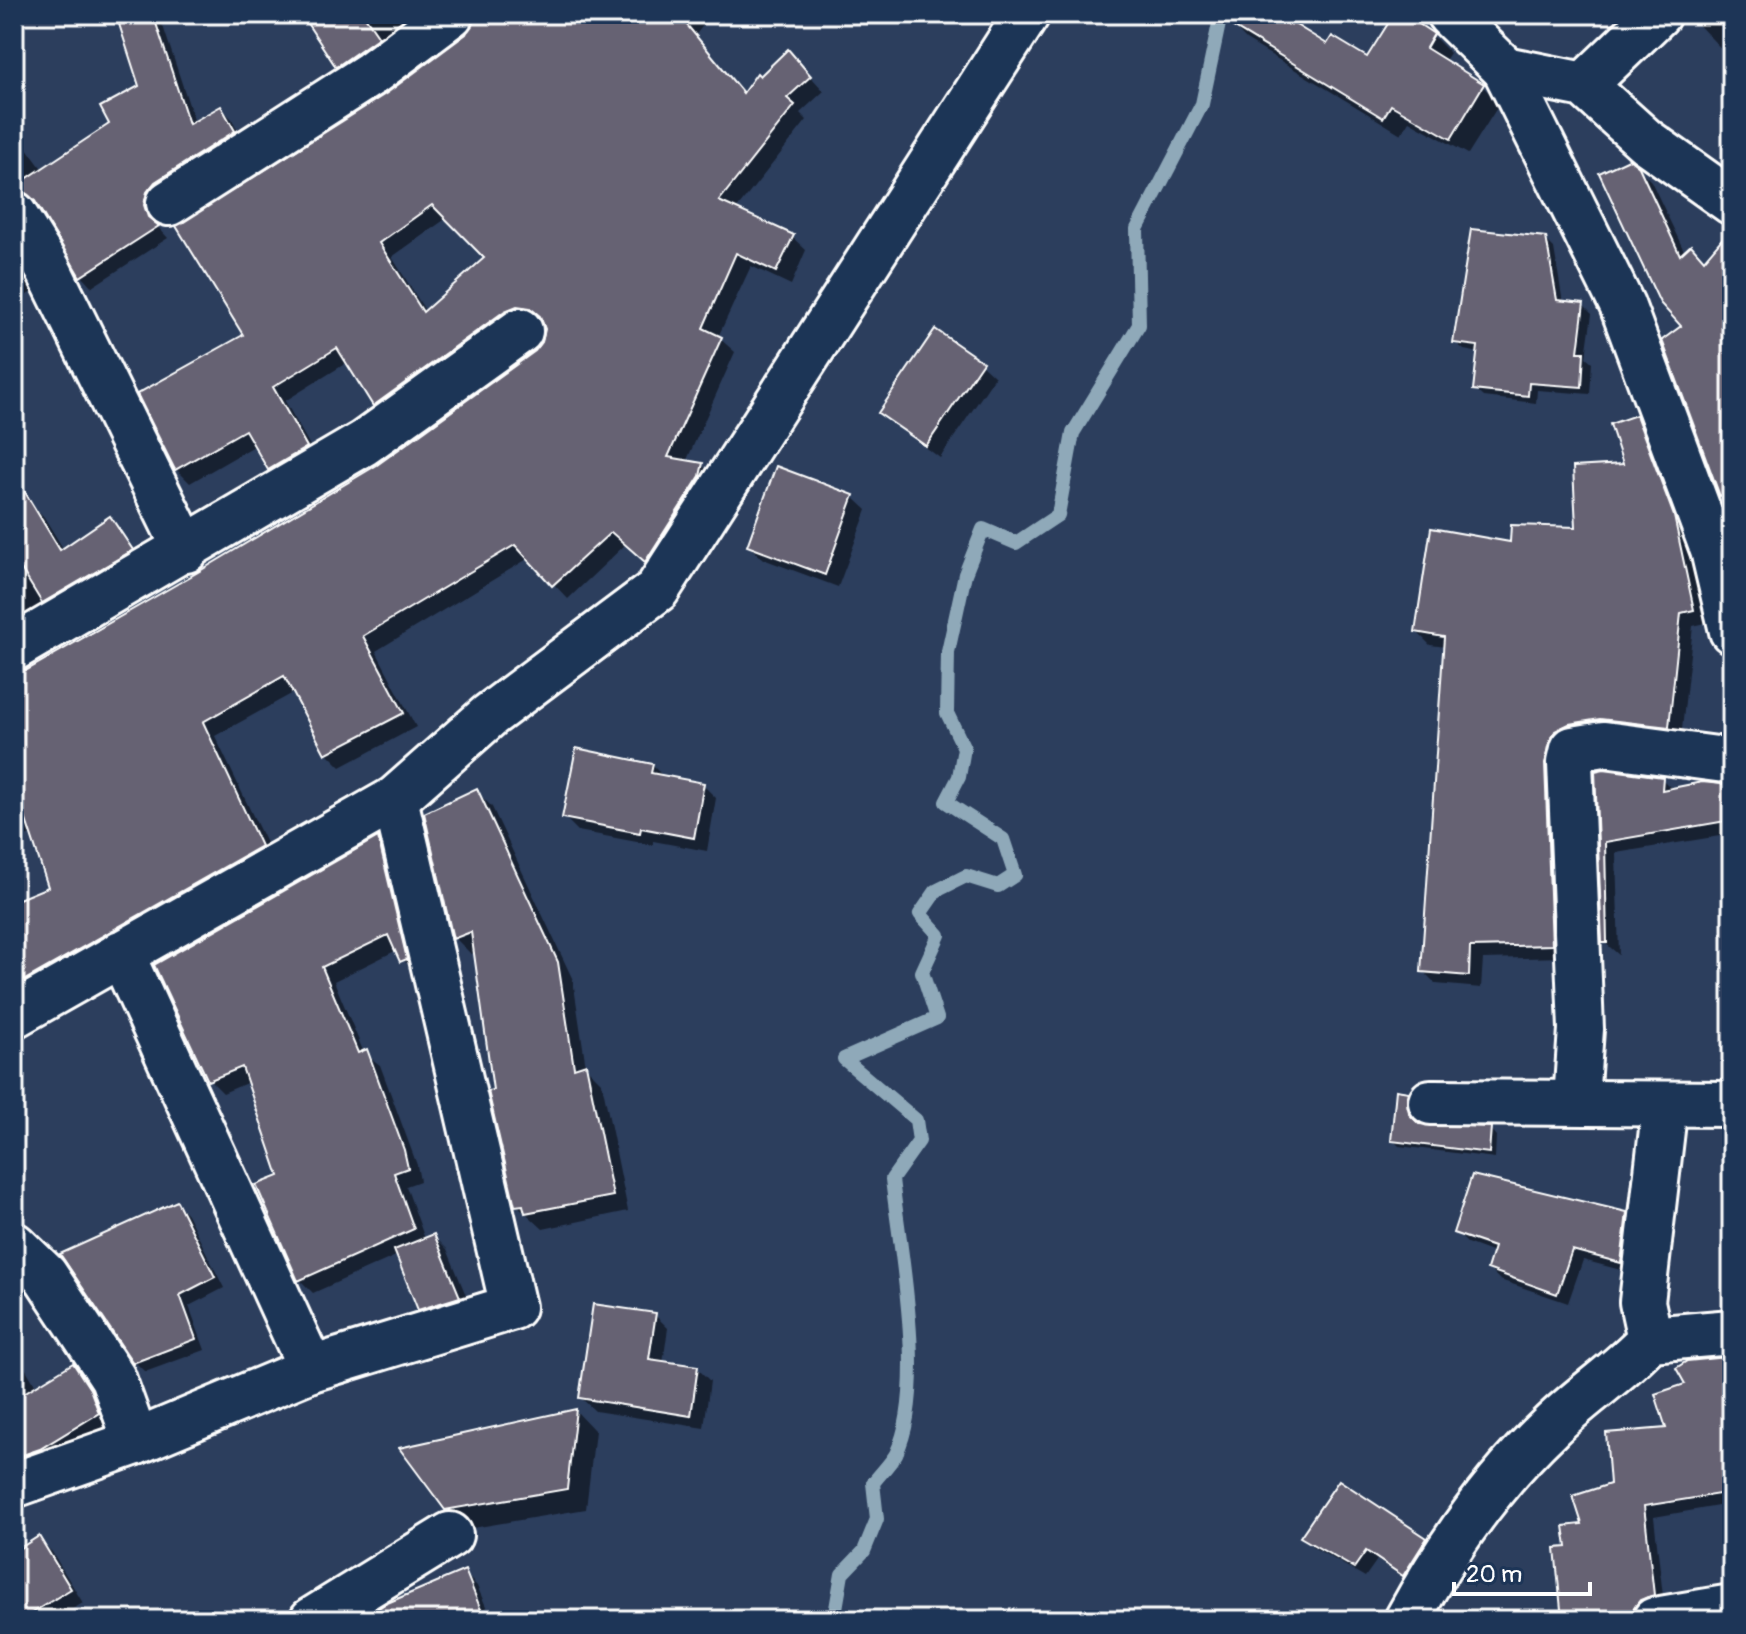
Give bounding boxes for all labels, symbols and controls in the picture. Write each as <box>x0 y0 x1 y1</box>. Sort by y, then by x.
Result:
scale bar <box>1454 1546 1590 1596</box>
text: 20 m <box>1466 1560 1522 1589</box>

